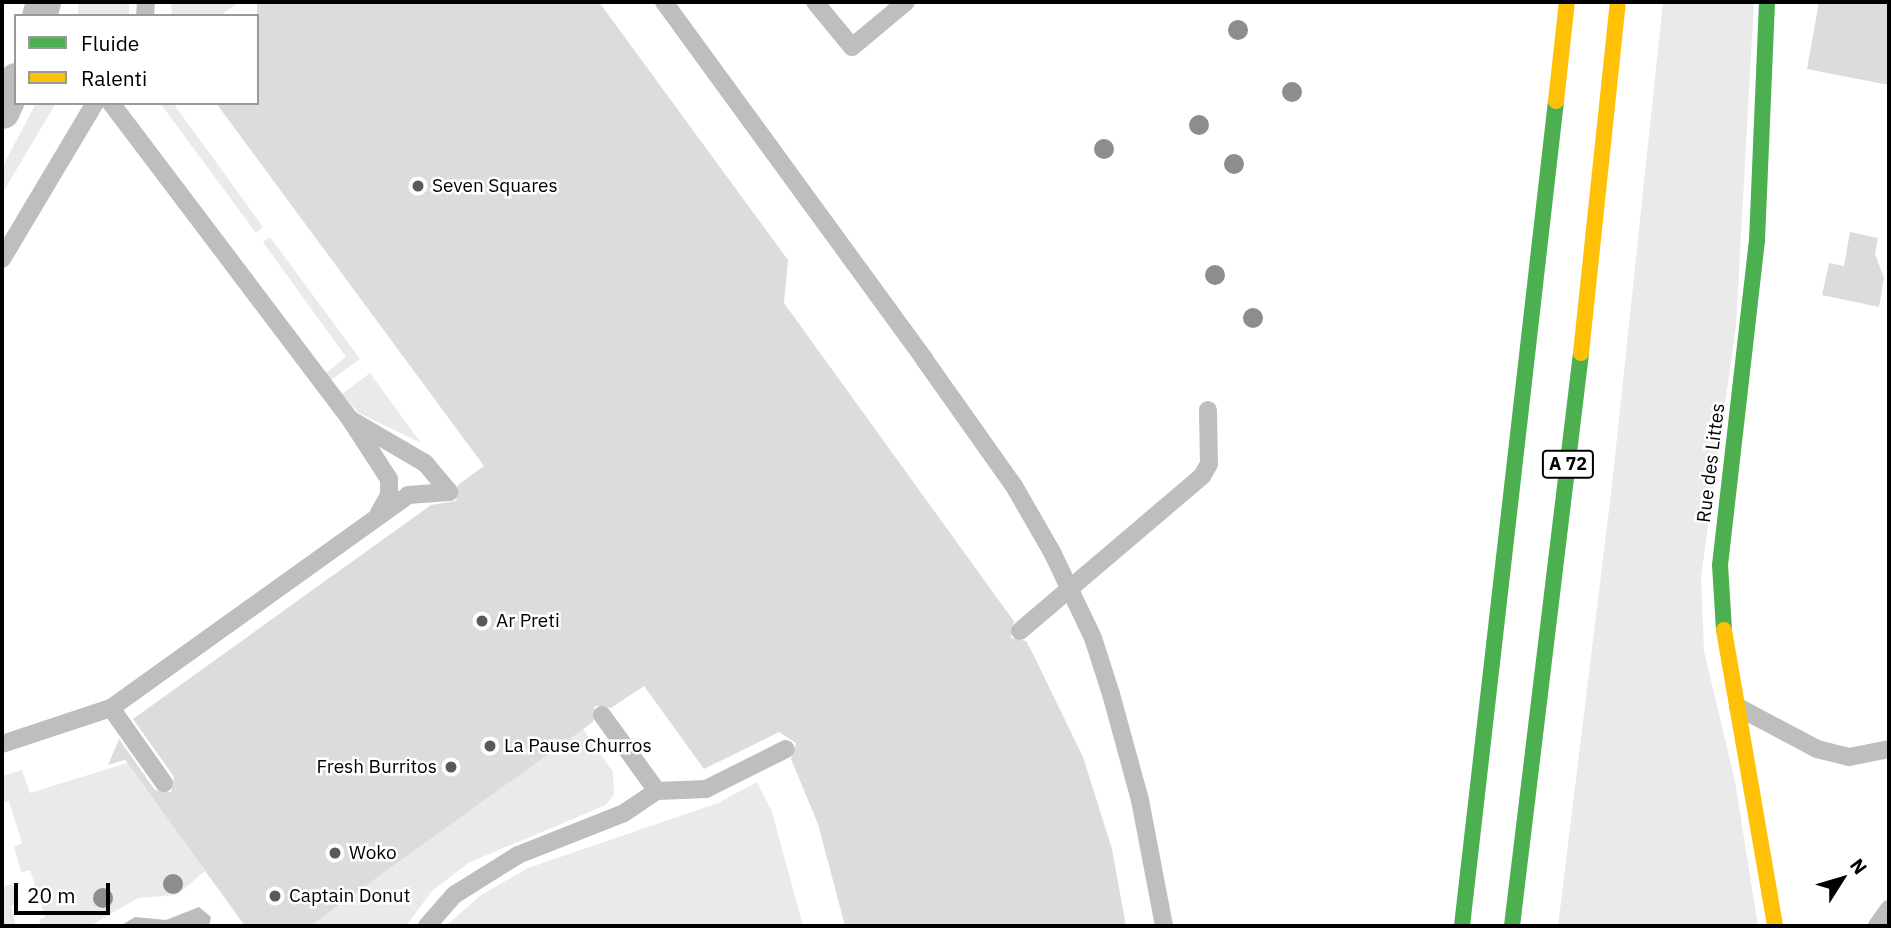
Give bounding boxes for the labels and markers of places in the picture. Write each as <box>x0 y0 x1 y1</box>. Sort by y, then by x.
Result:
place label: Seven Squares <box>432 175 558 197</box>
marker: Seven Squares <box>410 178 426 194</box>
place label: Ar Preti <box>496 610 560 632</box>
marker: Ar Preti <box>474 613 490 629</box>
place label: La Pause Churros <box>504 735 652 757</box>
marker: La Pause Churros <box>482 738 498 754</box>
place label: Fresh Burritos <box>317 756 437 778</box>
marker: Fresh Burritos <box>443 759 459 775</box>
place label: Woko <box>349 842 397 864</box>
marker: Woko <box>327 845 343 861</box>
place label: Captain Donut <box>289 885 410 907</box>
marker: Captain Donut <box>267 888 283 904</box>

